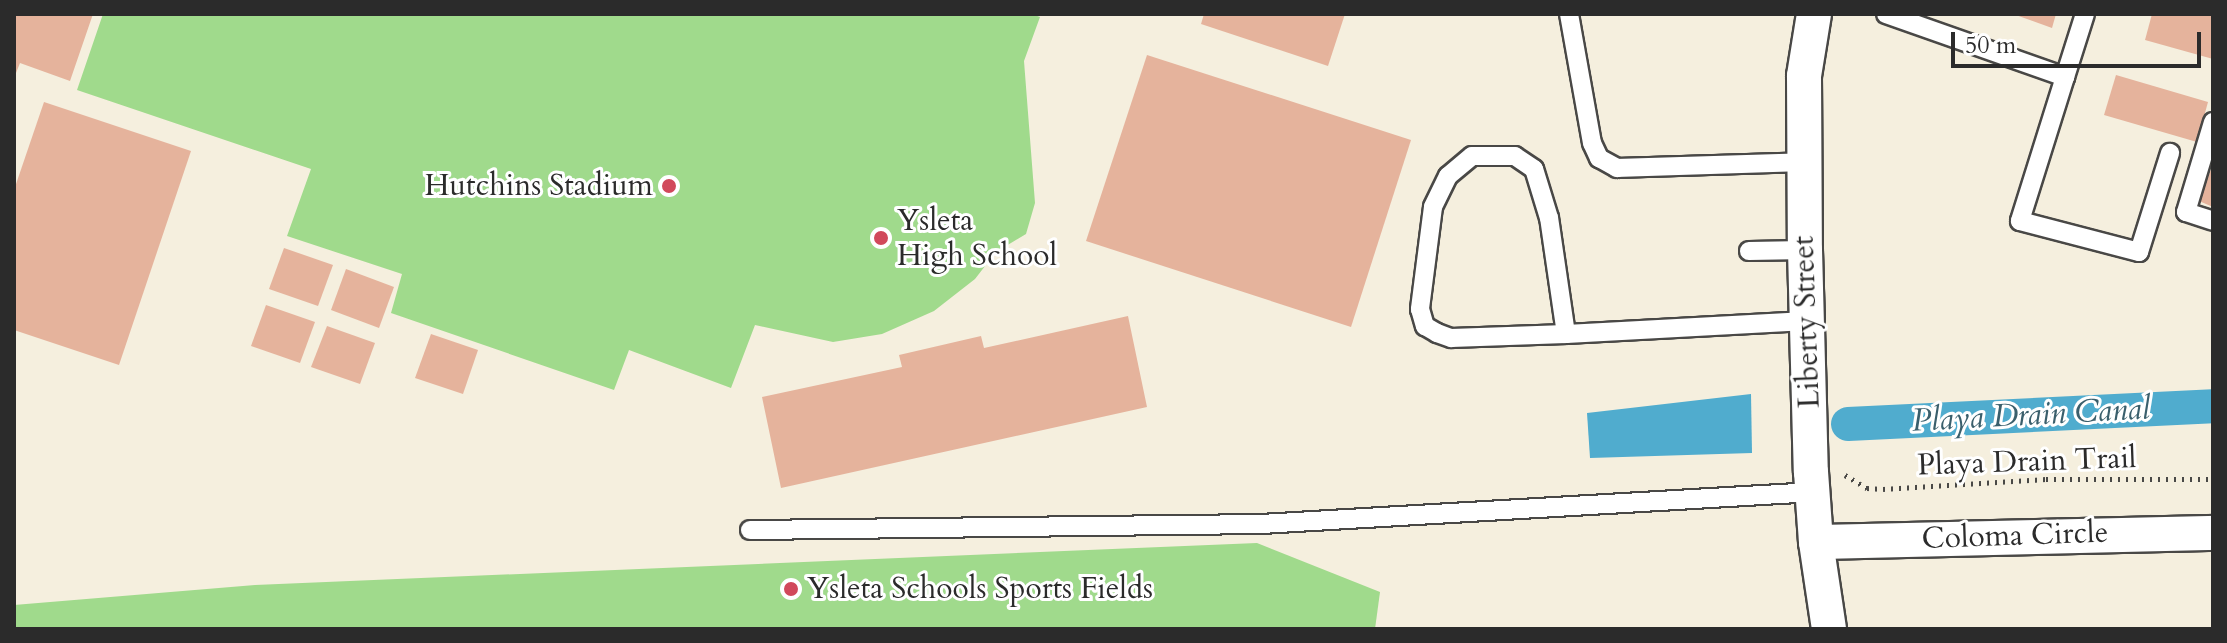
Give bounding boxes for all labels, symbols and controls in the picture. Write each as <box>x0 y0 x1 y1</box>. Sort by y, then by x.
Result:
scale bar <box>1955 16 2205 66</box>
text: 50 m <box>1965 29 2016 62</box>
place label: Hutchins Stadium <box>425 168 653 204</box>
marker: Hutchins Stadium <box>660 177 678 195</box>
place label: Ysleta High School <box>897 203 1057 274</box>
marker: Ysleta High School <box>872 229 890 247</box>
street label: Liberty Street <box>1786 235 1828 409</box>
water label: Playa Drain Canal <box>1911 390 2151 440</box>
street label: Playa Drain Trail <box>1917 440 2137 484</box>
street label: Coloma Circle <box>1921 515 2109 557</box>
place label: Ysleta Schools Sports Fields <box>807 571 1153 607</box>
marker: Ysleta Schools Sports Fields <box>782 580 800 598</box>

